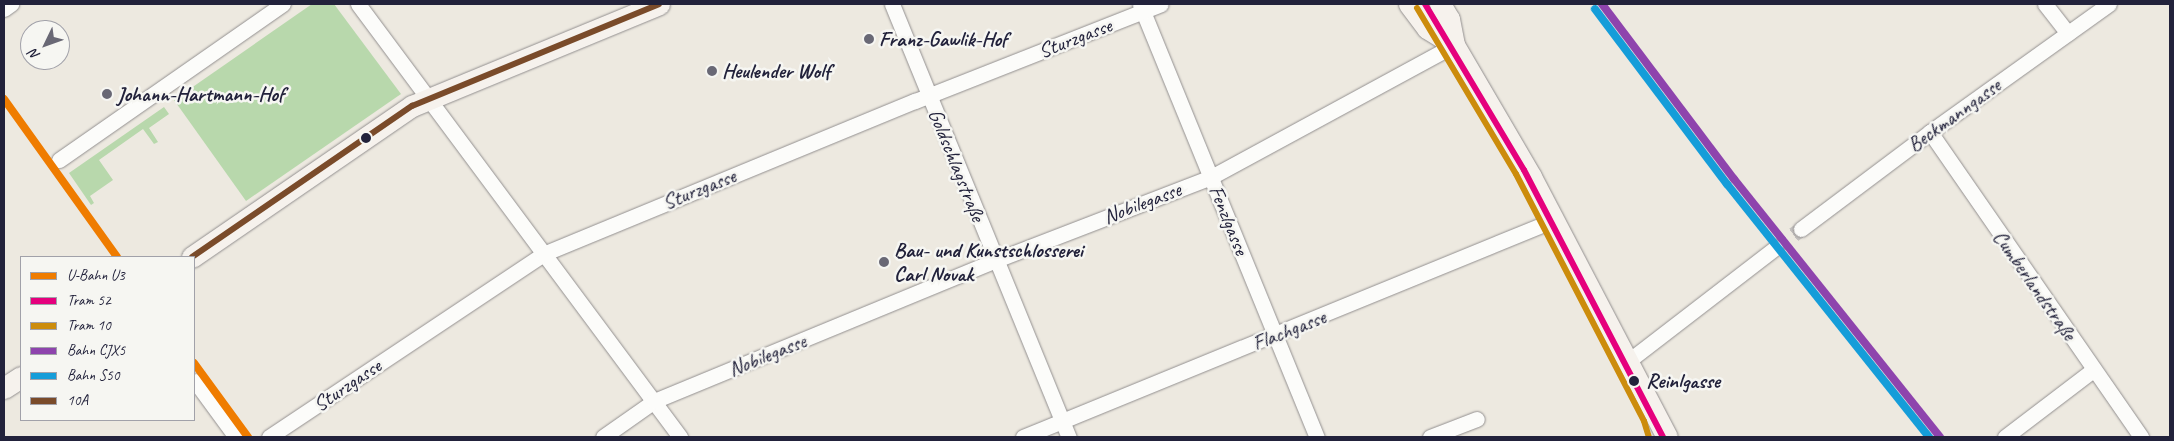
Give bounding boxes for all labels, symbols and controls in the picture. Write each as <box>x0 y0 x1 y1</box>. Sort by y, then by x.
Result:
street label: Sturzgasse <box>1035 13 1115 63</box>
north arrow <box>20 20 70 70</box>
place label: Franz-Gawlik-Hof <box>879 26 1007 52</box>
marker: Franz-Gawlik-Hof <box>863 33 875 45</box>
text: N <box>25 46 43 64</box>
place label: Heulender Wolf <box>722 58 830 84</box>
marker: Heulender Wolf <box>706 65 718 77</box>
street label: Beckmanngasse <box>1902 73 2006 157</box>
place label: Johann-Hartmann-Hof <box>117 81 284 107</box>
marker: Johann-Hartmann-Hof <box>101 88 113 100</box>
street label: Goldschlagstraße <box>923 105 991 225</box>
unlabelled marker <box>361 133 371 143</box>
street label: Sturzgasse <box>659 163 739 215</box>
street label: Nobilegasse <box>1100 177 1184 229</box>
street label: Fenzlgasse <box>1204 182 1254 258</box>
street label: Cumberlandstraße <box>1988 225 2082 345</box>
place label: Bau- und Kunstschlosserei Carl Novak <box>894 237 1082 287</box>
legend <box>20 256 195 421</box>
marker: Bau- und Kunstschlosserei Carl Novak <box>878 256 890 268</box>
text: U-Bahn U3 <box>67 266 125 285</box>
text: Tram 52 <box>67 291 111 310</box>
street label: Flachgasse <box>1249 304 1329 356</box>
text: Tram 10 <box>67 316 111 335</box>
street label: Nobilegasse <box>725 328 809 382</box>
text: Bahn CJX5 <box>67 341 125 360</box>
street label: Sturzgasse <box>308 353 386 417</box>
text: Bahn S50 <box>67 366 120 385</box>
place label: Reinlgasse <box>1646 368 1720 394</box>
marker: Reinlgasse <box>1625 372 1643 390</box>
text: 10A <box>67 391 88 410</box>

